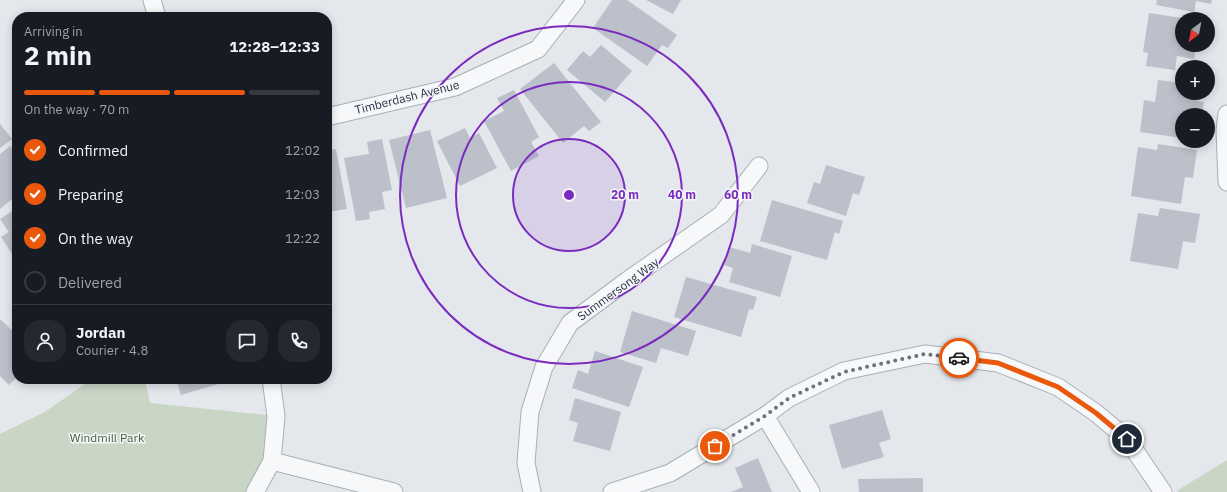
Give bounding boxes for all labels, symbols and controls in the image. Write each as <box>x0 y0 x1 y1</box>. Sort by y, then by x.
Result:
north arrow <box>1175 12 1215 52</box>
map controls <box>1175 12 1215 148</box>
text: Arriving in <box>24 23 83 40</box>
text: 12:28–12:33 <box>229 37 320 56</box>
text: 2 min <box>24 38 92 72</box>
button: + <box>1175 60 1215 100</box>
street label: Timberdash Avenue <box>353 77 461 117</box>
text: On the way · 70 m <box>24 101 129 118</box>
button: − <box>1175 108 1215 148</box>
icon: check <box>24 139 46 161</box>
text: Confirmed <box>58 141 128 160</box>
text: 12:02 <box>285 142 320 159</box>
icon: check <box>24 183 46 205</box>
text: Preparing <box>58 185 123 204</box>
text: 12:03 <box>285 186 320 203</box>
text: 20 m <box>611 187 639 202</box>
text: 40 m <box>668 187 696 202</box>
text: 60 m <box>724 187 752 202</box>
centre of rings <box>562 188 576 202</box>
icon: check <box>24 227 46 249</box>
text: On the way <box>58 229 133 248</box>
text: 12:22 <box>285 230 320 247</box>
street label: Summersong Way <box>574 254 662 324</box>
text: Delivered <box>58 273 122 292</box>
button: person <box>24 320 66 362</box>
button: chat <box>226 320 268 362</box>
button: phone <box>278 320 320 362</box>
text: Jordan <box>76 323 125 342</box>
courier <box>939 338 979 378</box>
text: Courier · 4.8 <box>76 342 148 359</box>
icon: car <box>948 347 970 369</box>
pin <box>1110 422 1144 456</box>
icon: home <box>1116 428 1138 450</box>
pin <box>698 429 732 463</box>
park label: Windmill Park <box>70 430 145 445</box>
icon: bag <box>704 435 726 457</box>

